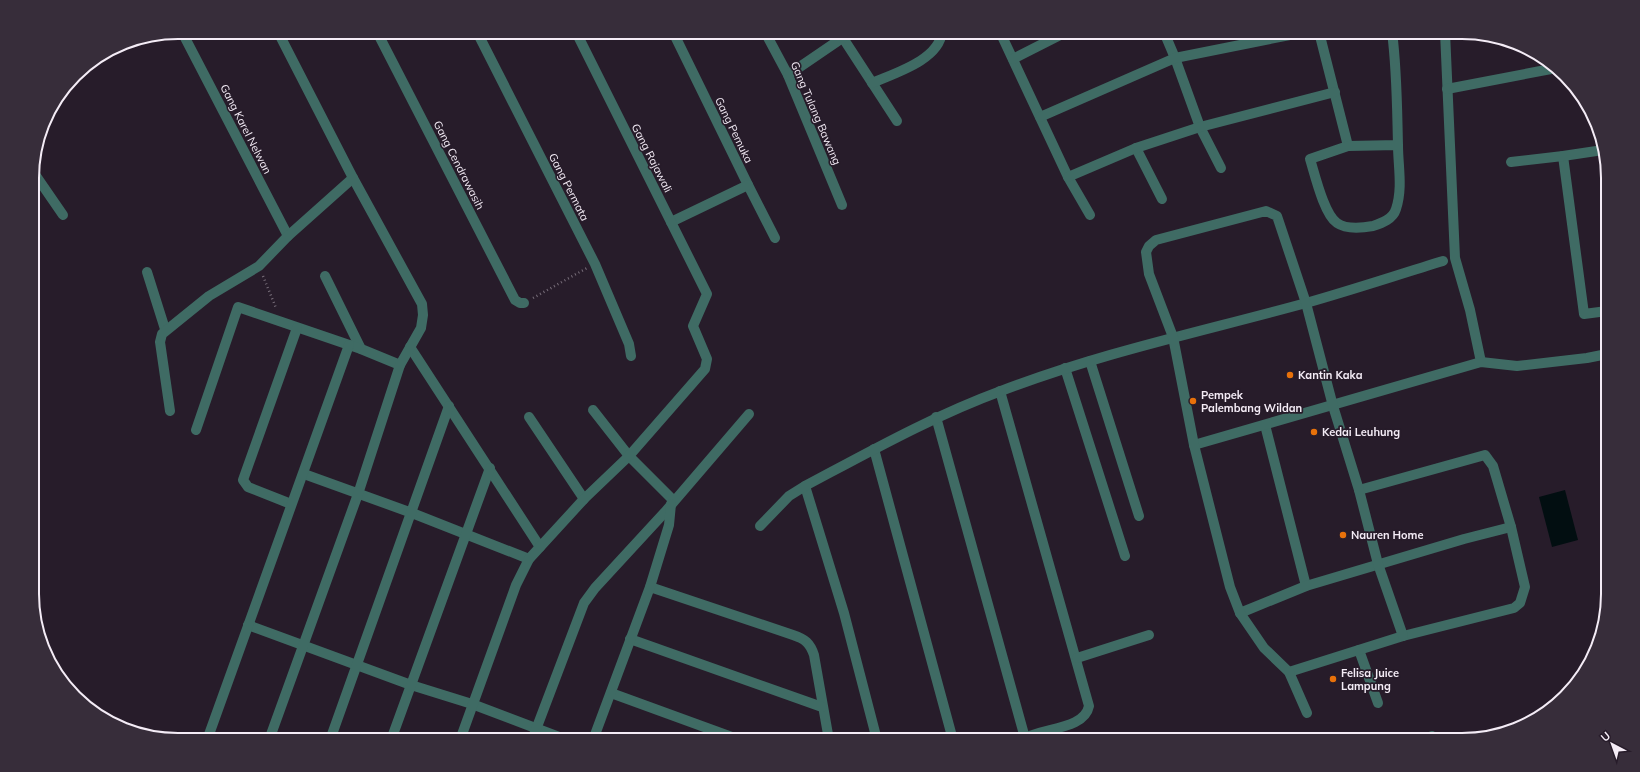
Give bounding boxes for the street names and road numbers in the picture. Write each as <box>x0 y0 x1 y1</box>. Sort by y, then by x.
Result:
street label: Gang Tulang Bawang <box>788 59 844 167</box>
street label: Gang Karel Nelwan <box>217 82 275 176</box>
street label: Gang Pemuka <box>712 95 756 165</box>
street label: Gang Cendrawasih <box>431 118 487 212</box>
street label: Gang Rajawali <box>629 121 675 195</box>
street label: Gang Permata <box>546 151 592 223</box>

